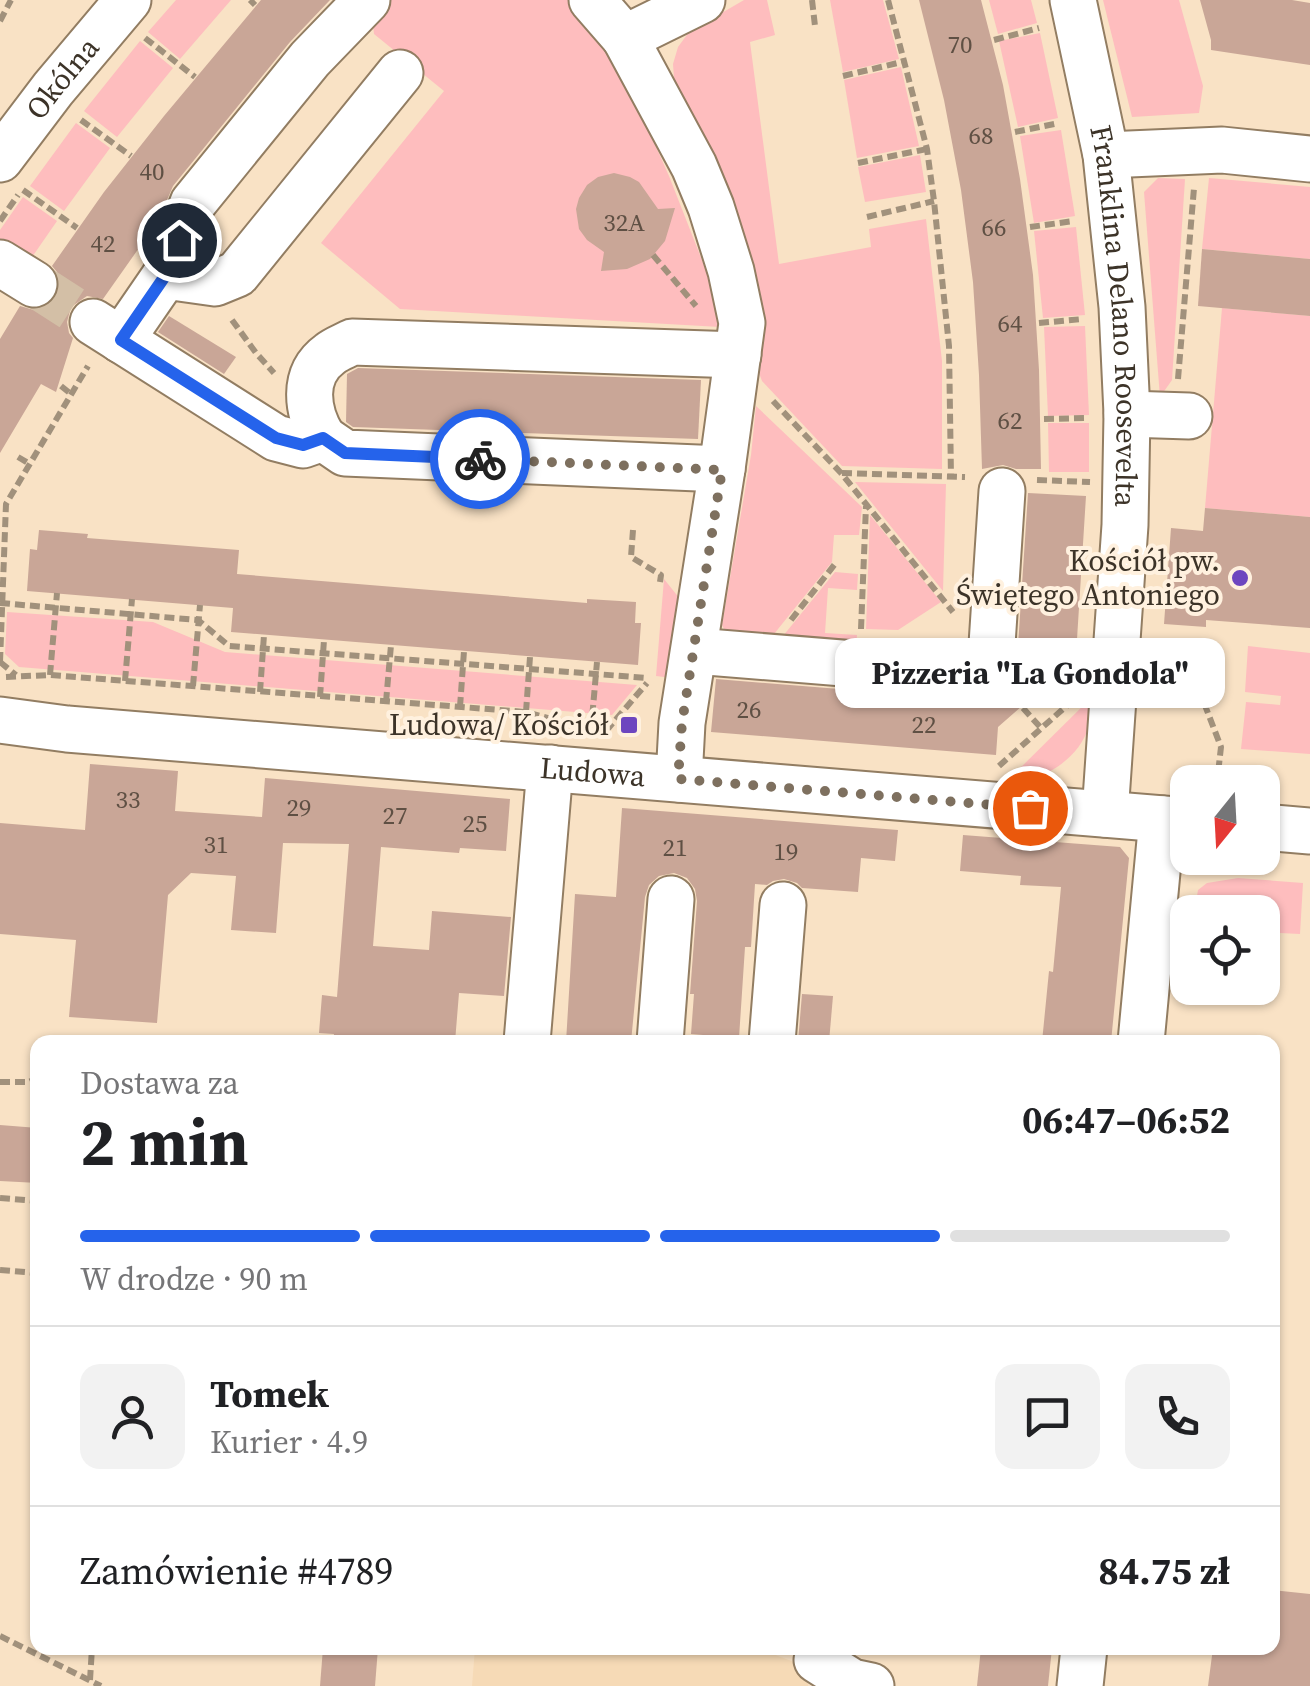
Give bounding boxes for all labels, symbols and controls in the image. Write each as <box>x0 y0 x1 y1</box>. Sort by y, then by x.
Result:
street label: Okólna <box>16 27 109 128</box>
house number: 70 <box>947 27 973 61</box>
house number: 68 <box>968 118 994 152</box>
street label: Franklina Delano Roosevelta <box>1080 121 1148 508</box>
house number: 40 <box>139 154 165 188</box>
pin <box>137 198 222 283</box>
house number: 32A <box>603 205 645 239</box>
house number: 66 <box>981 210 1007 244</box>
icon: home <box>152 213 207 268</box>
house number: 42 <box>90 226 116 260</box>
house number: 64 <box>997 306 1023 340</box>
house number: 62 <box>997 403 1023 437</box>
courier <box>430 409 530 509</box>
icon: bike <box>453 432 508 487</box>
place label: Kościół pw. Świętego Antoniego <box>956 540 1220 615</box>
marker: Kościół pw. Świętego Antoniego <box>1229 567 1251 589</box>
callout: Pizzeria "La Gondola" <box>835 638 1225 708</box>
text: Pizzeria "La Gondola" <box>871 651 1189 695</box>
house number: 26 <box>736 692 762 726</box>
place label: Ludowa/ Kościół <box>389 704 609 745</box>
house number: 22 <box>911 707 937 741</box>
marker: Ludowa/ Kościół <box>618 714 640 736</box>
street label: Ludowa <box>538 747 648 796</box>
north arrow <box>1170 765 1280 875</box>
map controls <box>1170 765 1280 1005</box>
pin <box>988 766 1073 851</box>
icon: bag <box>1003 781 1058 836</box>
house number: 33 <box>115 782 141 816</box>
house number: 29 <box>286 790 312 824</box>
house number: 27 <box>382 798 408 832</box>
house number: 25 <box>462 806 488 840</box>
house number: 31 <box>203 827 229 861</box>
house number: 21 <box>662 830 688 864</box>
house number: 19 <box>773 834 799 868</box>
button: locate <box>1170 895 1280 1005</box>
text: Dostawa za <box>80 1061 239 1105</box>
text: 06:47–06:52 <box>1022 1094 1230 1146</box>
text: 2 min <box>80 1098 249 1187</box>
text: W drodze · 90 m <box>80 1257 308 1301</box>
button: person <box>80 1364 185 1469</box>
button: chat <box>995 1364 1100 1469</box>
button: phone <box>1125 1364 1230 1469</box>
text: Tomek <box>210 1368 329 1420</box>
text: Kurier · 4.9 <box>210 1420 368 1464</box>
text: Zamówienie #4789 <box>80 1545 394 1597</box>
text: 84.75 zł <box>1098 1545 1230 1597</box>

